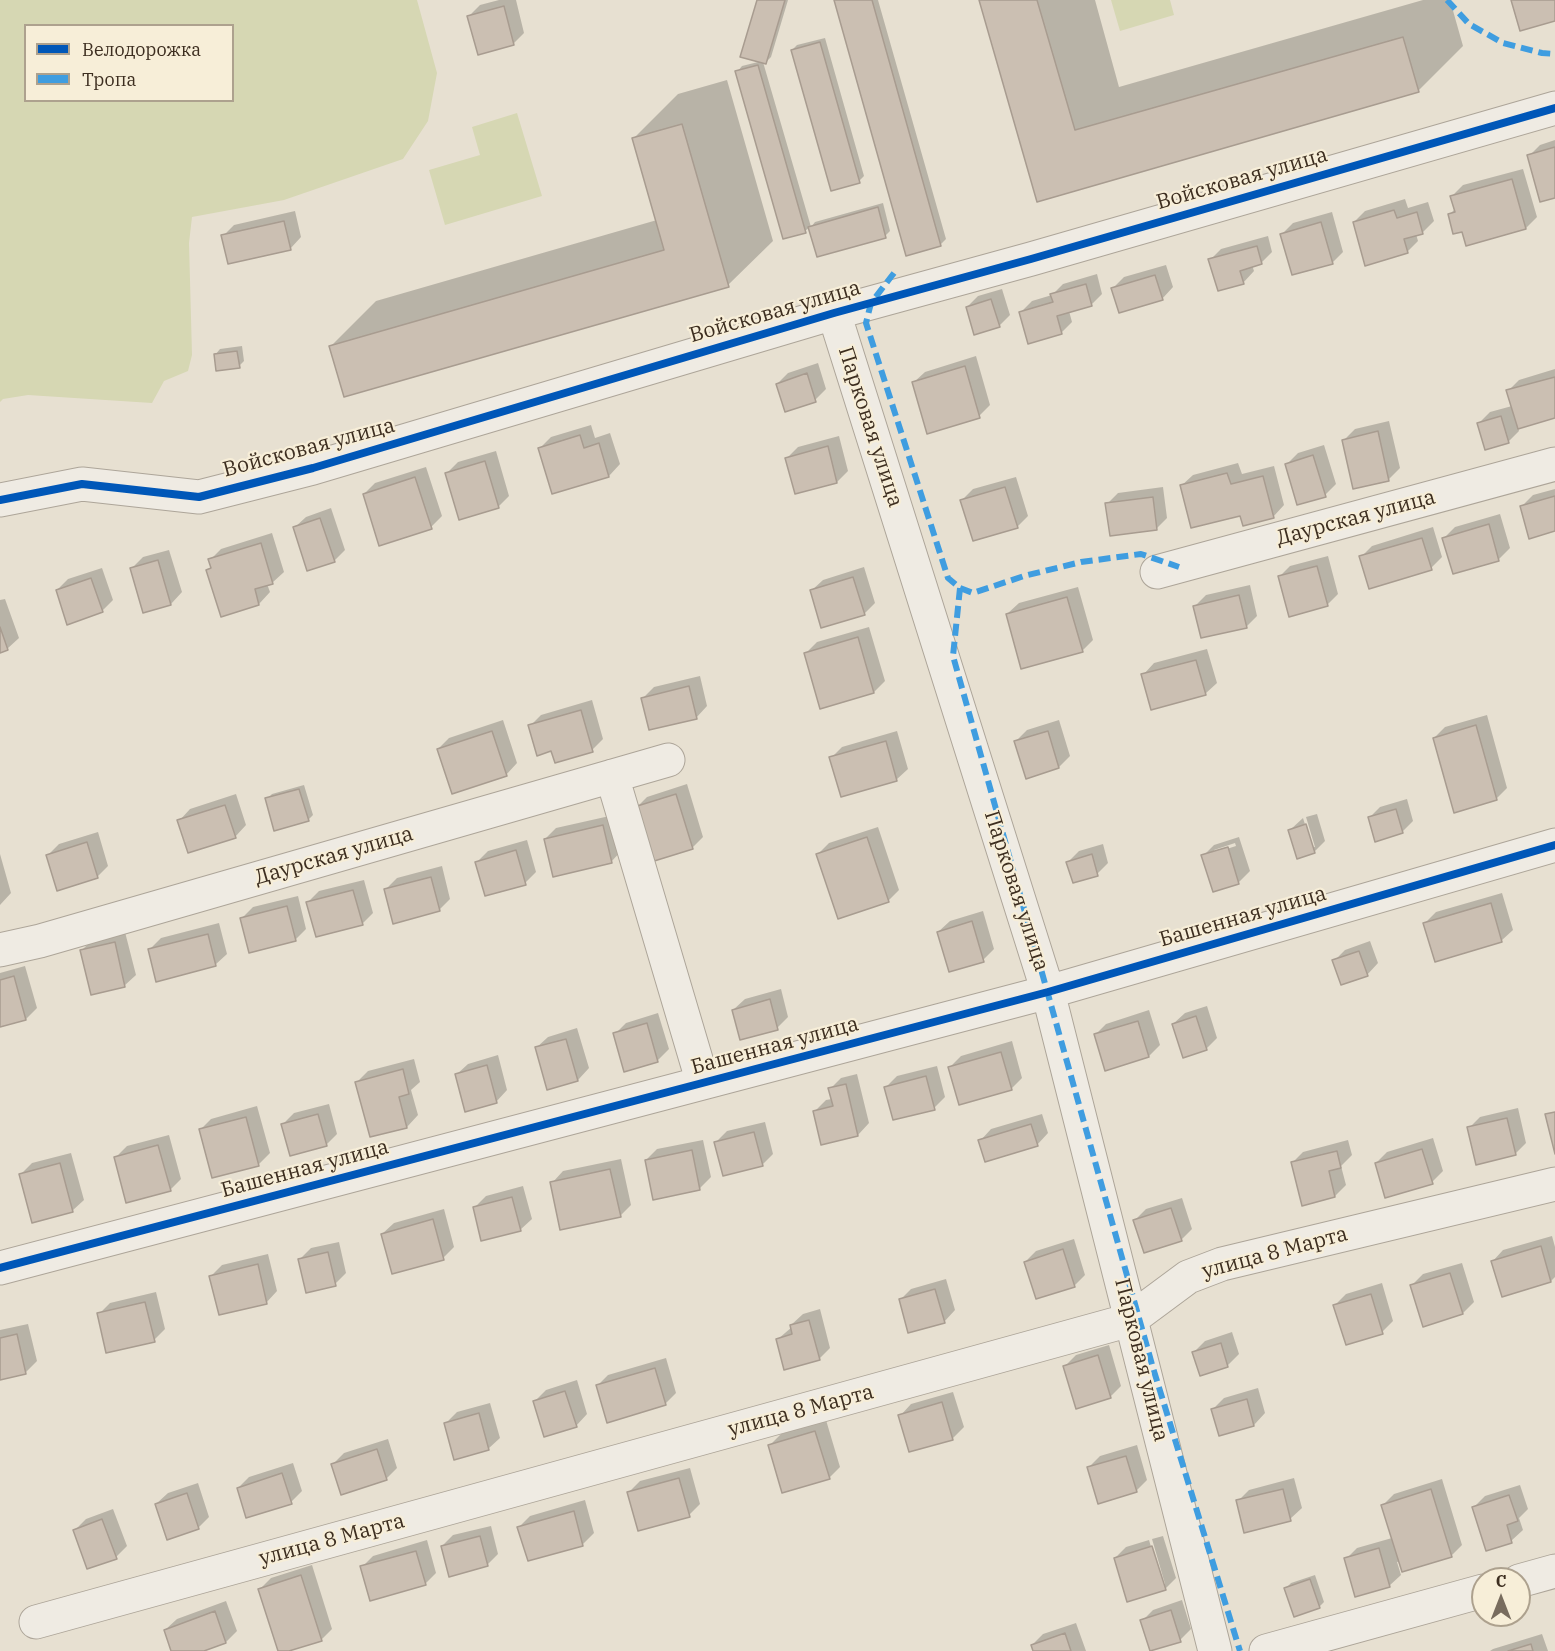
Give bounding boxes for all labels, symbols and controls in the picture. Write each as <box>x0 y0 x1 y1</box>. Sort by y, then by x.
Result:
legend <box>24 24 234 102</box>
text: Велодорожка <box>82 38 201 61</box>
text: Тропа <box>82 68 136 91</box>
street label: Войсковая улица <box>1153 143 1331 215</box>
street label: Войсковая улица <box>686 276 864 348</box>
street label: Парковая улица <box>832 344 908 510</box>
street label: Войсковая улица <box>220 413 398 483</box>
street label: Даурская улица <box>1274 485 1438 551</box>
street label: Парковая улица <box>978 808 1054 974</box>
street label: Даурская улица <box>252 821 416 891</box>
street label: Башенная улица <box>1157 881 1329 953</box>
street label: Башенная улица <box>688 1012 862 1080</box>
street label: Башенная улица <box>218 1135 392 1203</box>
street label: улица 8 Марта <box>1199 1221 1351 1285</box>
street label: Парковая улица <box>1109 1276 1173 1444</box>
street label: улица 8 Марта <box>725 1379 877 1443</box>
street label: улица 8 Марта <box>256 1508 408 1572</box>
north arrow <box>1471 1567 1531 1627</box>
text: С <box>1496 1571 1506 1591</box>

